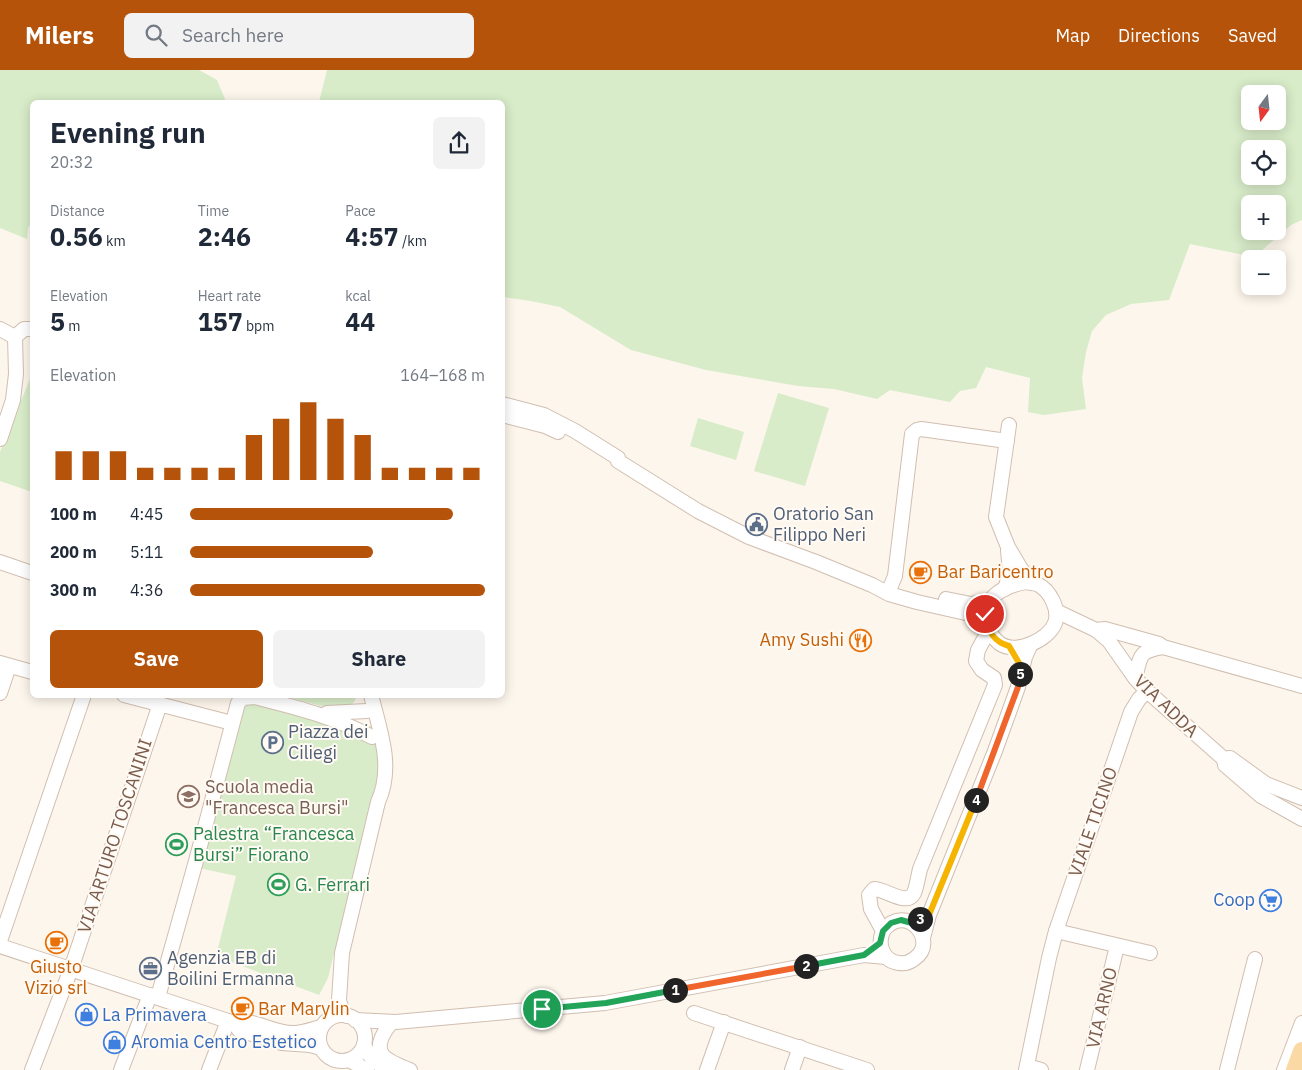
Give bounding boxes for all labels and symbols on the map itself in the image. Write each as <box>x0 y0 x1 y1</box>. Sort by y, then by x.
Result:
north arrow <box>1241 85 1286 130</box>
place label: Oratorio San Filippo Neri <box>773 502 874 546</box>
public building icon: Oratorio San Filippo Neri <box>745 512 769 536</box>
cafe icon: Bar Baricentro <box>909 560 933 584</box>
place label: Bar Baricentro <box>937 560 1054 583</box>
pin <box>964 593 1006 635</box>
place label: Amy Sushi <box>759 628 844 651</box>
restaurant icon: Amy Sushi <box>848 628 872 652</box>
pin: 5 <box>1008 662 1032 686</box>
street label: VIA ADDA <box>1129 669 1204 742</box>
place label: Piazza dei Ciliegi <box>288 720 368 764</box>
parking icon: Piazza dei Ciliegi <box>260 730 284 754</box>
street label: VIA ARTURO TOSCANINI <box>72 736 157 936</box>
street label: VIALE TICINO <box>1063 764 1122 880</box>
place label: Scuola media "Francesca Bursi" <box>205 775 349 819</box>
school or university icon: Scuola media "Francesca Bursi" <box>177 785 201 809</box>
pin: 4 <box>964 788 988 812</box>
place label: Palestra “Francesca Bursi” Fiorano <box>193 822 355 866</box>
sports icon: Palestra “Francesca Bursi” Fiorano <box>165 832 189 856</box>
sports icon: G. Ferrari <box>267 873 291 897</box>
place label: G. Ferrari <box>295 873 370 896</box>
place label: Coop <box>1213 888 1255 911</box>
supermarket icon: Coop <box>1259 888 1283 912</box>
pin: 3 <box>908 906 932 932</box>
cafe icon: Giusto Vizio srl <box>44 930 68 954</box>
place label: Agenzia EB di Boilini Ermanna <box>167 946 295 990</box>
pin: 2 <box>794 954 818 978</box>
place label: Giusto Vizio srl <box>25 955 88 999</box>
office icon: Agenzia EB di Boilini Ermanna <box>139 956 163 980</box>
street label: VIA ARNO <box>1081 965 1122 1051</box>
pin: 1 <box>662 978 688 1002</box>
pin <box>521 988 563 1030</box>
cafe icon: Bar Marylin <box>230 997 254 1021</box>
place label: Bar Marylin <box>258 997 350 1020</box>
shop icon: La Primavera <box>74 1003 98 1027</box>
place label: La Primavera <box>102 1003 207 1026</box>
shop icon: Aromia Centro Estetico <box>103 1030 127 1054</box>
place label: Aromia Centro Estetico <box>131 1030 317 1053</box>

